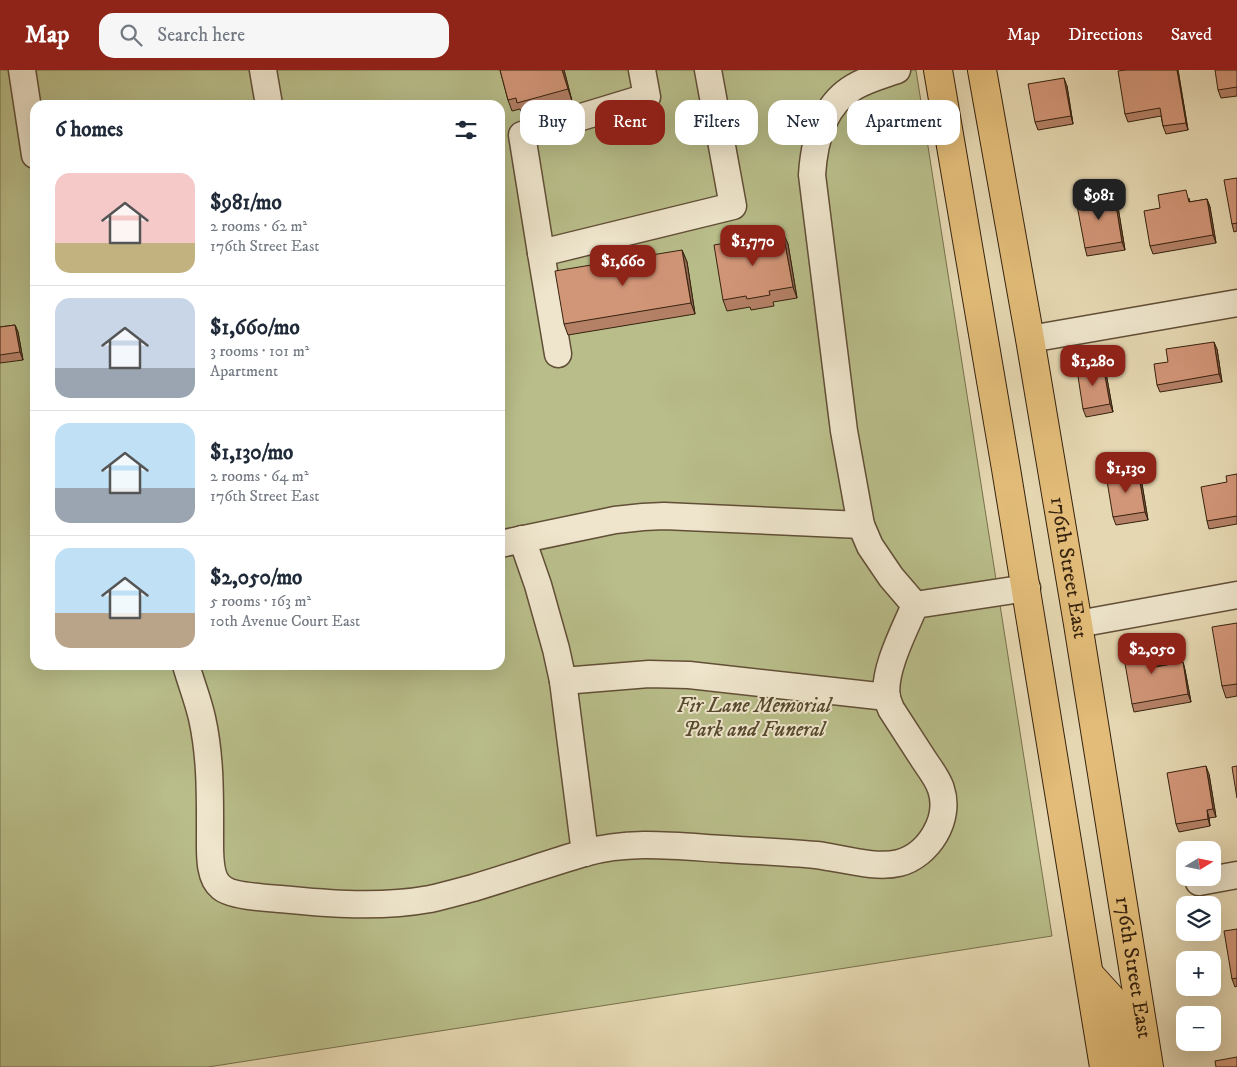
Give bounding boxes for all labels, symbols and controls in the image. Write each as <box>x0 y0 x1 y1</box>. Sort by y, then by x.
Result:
search box <box>99 13 449 58</box>
text: Map <box>25 20 69 50</box>
icon: search <box>117 21 145 49</box>
text: Search here <box>157 24 245 47</box>
text: Map <box>1007 24 1040 46</box>
text: Directions <box>1068 24 1143 46</box>
text: Saved <box>1171 24 1212 46</box>
chip: Buy <box>520 100 585 145</box>
chip: Rent <box>595 100 665 145</box>
chip: Filters <box>675 100 758 145</box>
chip: New <box>768 100 837 145</box>
chip: Apartment <box>847 100 960 145</box>
icon: filters <box>452 116 480 144</box>
text: 6 homes <box>55 117 123 143</box>
pin: $981 <box>1069 178 1129 221</box>
text: $981 <box>1084 185 1114 205</box>
text: $981/mo <box>210 190 282 216</box>
icon: home <box>95 193 155 253</box>
text: 2 rooms · 62 m² <box>210 216 307 236</box>
pin: $1,770 <box>712 224 794 267</box>
text: $1,770 <box>731 231 775 251</box>
text: 176th Street East <box>210 236 319 256</box>
pin: $1,660 <box>582 244 664 287</box>
text: $1,660 <box>601 251 645 271</box>
text: $1,660/mo <box>210 315 300 341</box>
icon: home <box>95 318 155 378</box>
text: 3 rooms · 101 m² <box>210 341 309 361</box>
pin: $1,280 <box>1052 344 1134 387</box>
text: $1,280 <box>1071 351 1115 371</box>
text: Apartment <box>210 361 278 381</box>
text: $1,130/mo <box>210 440 293 466</box>
icon: home <box>95 443 155 503</box>
pin: $1,130 <box>1085 452 1167 494</box>
text: $1,130 <box>1106 458 1146 478</box>
text: 2 rooms · 64 m² <box>210 466 309 486</box>
text: 176th Street East <box>210 486 319 506</box>
street label: 176th Street East <box>1044 495 1093 641</box>
text: $2,050/mo <box>210 565 302 591</box>
icon: home <box>95 568 155 628</box>
text: 5 rooms · 163 m² <box>210 591 311 611</box>
text: 10th Avenue Court East <box>210 611 360 631</box>
pin: $2,050 <box>1111 632 1193 675</box>
text: $2,050 <box>1129 639 1175 659</box>
park label: Fir Lane Memorial Park and Funeral <box>677 693 834 743</box>
north arrow <box>1176 841 1221 886</box>
map controls <box>1176 841 1221 1051</box>
street label: 176th Street East <box>1109 894 1157 1041</box>
button: layers <box>1176 896 1221 941</box>
button: + <box>1176 951 1221 996</box>
button: − <box>1176 1006 1221 1051</box>

